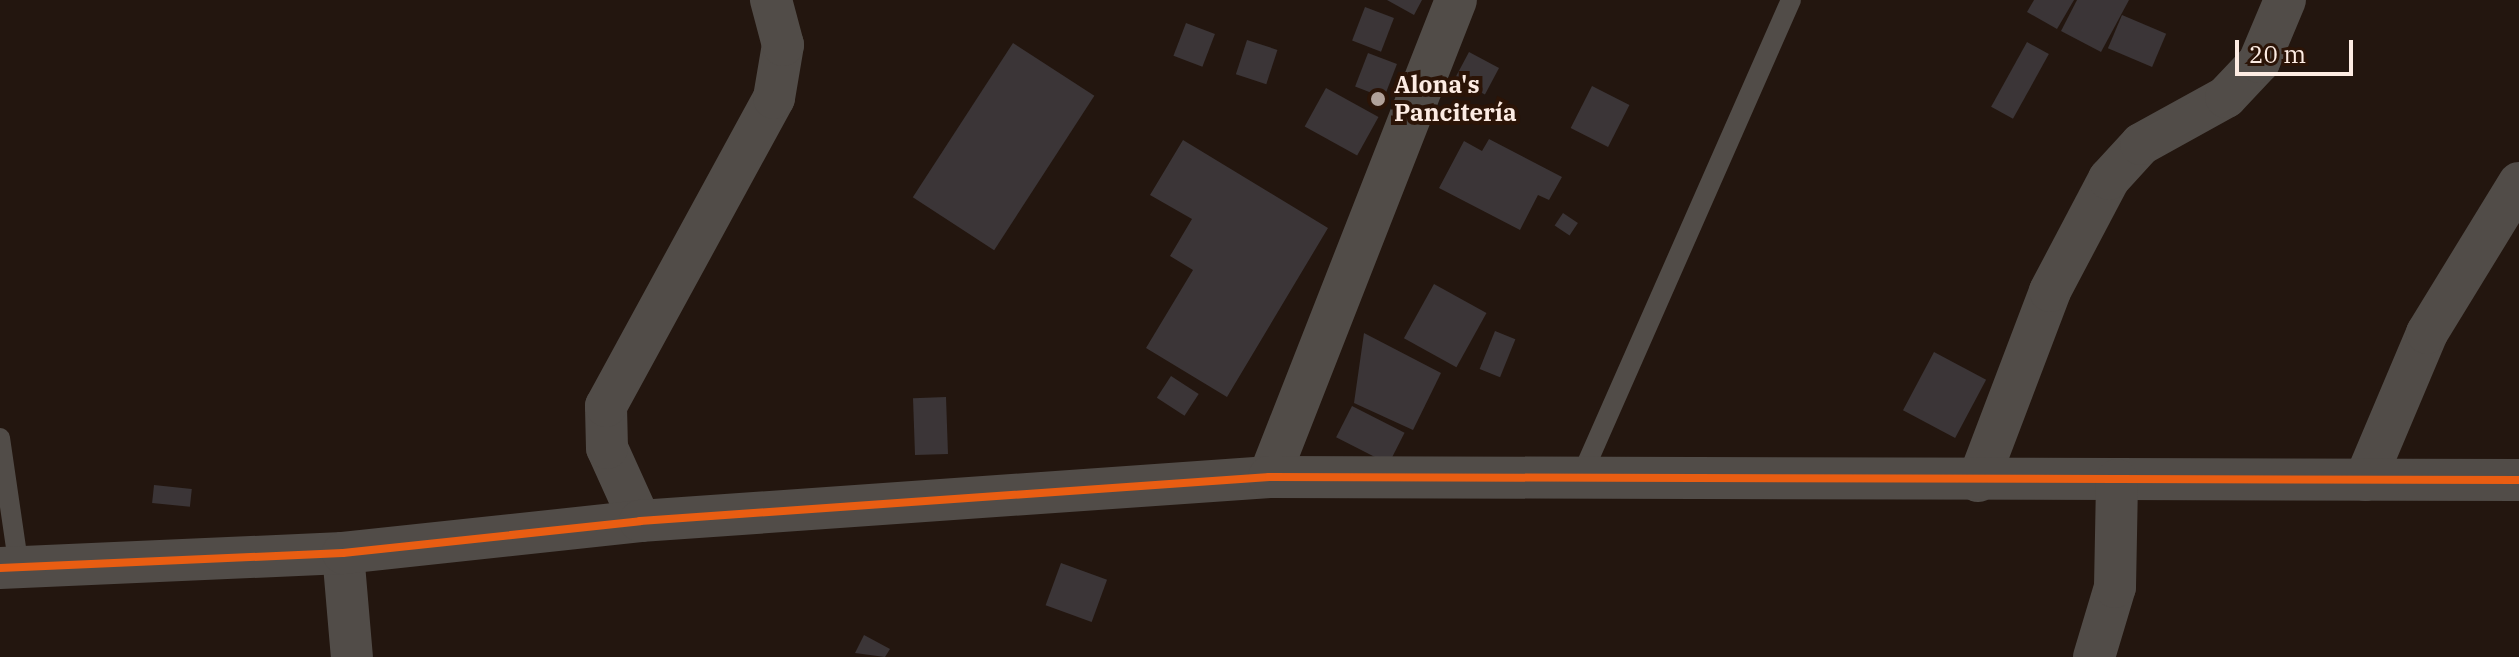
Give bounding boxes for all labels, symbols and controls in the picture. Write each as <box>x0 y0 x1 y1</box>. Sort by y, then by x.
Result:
scale bar <box>2239 24 2357 74</box>
text: 20 m <box>2249 38 2306 70</box>
place label: Alona's Pancitería <box>1394 71 1517 127</box>
marker: Alona's Pancitería <box>1369 90 1387 108</box>

